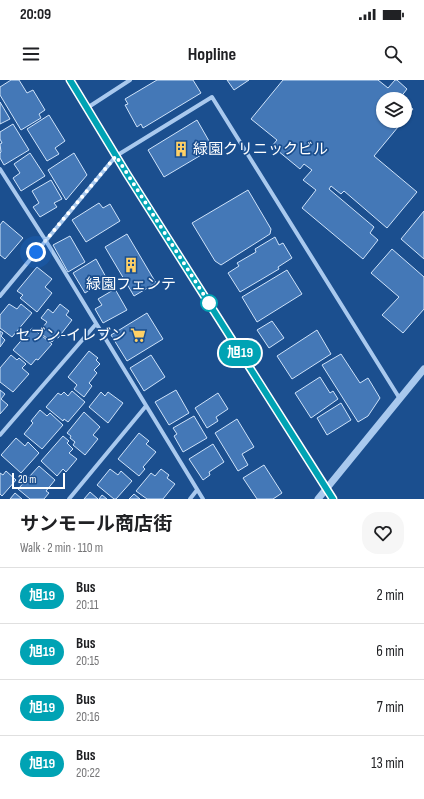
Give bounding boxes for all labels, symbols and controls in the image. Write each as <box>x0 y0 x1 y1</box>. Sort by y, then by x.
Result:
text: 20:09 <box>20 5 51 24</box>
icon: menu <box>20 43 42 65</box>
icon: search <box>382 43 404 65</box>
text: Hopline <box>188 44 236 65</box>
map controls <box>376 92 412 128</box>
button: layers <box>376 92 412 128</box>
building icon: 緑園クリニックビル <box>172 140 190 158</box>
place label: 緑園クリニックビル <box>193 140 328 159</box>
your location <box>26 242 46 262</box>
building icon: 緑園フェンテ <box>122 256 140 274</box>
place label: 緑園フェンテ <box>86 275 176 294</box>
unlabelled marker <box>200 294 218 312</box>
place label: セブン-イレブン <box>15 326 126 345</box>
supermarket icon: セブン-イレブン <box>129 326 147 344</box>
line badge: 旭19 <box>217 340 263 366</box>
text: 旭19 <box>227 344 253 361</box>
scale bar <box>12 471 65 490</box>
text: 20 m <box>18 473 36 486</box>
button: heart <box>362 512 404 554</box>
text: サンモール商店街 <box>20 513 172 536</box>
text: Walk · 2 min · 110 m <box>20 540 103 556</box>
text: Bus <box>76 578 95 597</box>
text: 2 min <box>377 586 404 605</box>
text: 旭19 <box>29 587 55 604</box>
text: 20:11 <box>76 597 99 613</box>
text: Bus <box>76 634 95 653</box>
text: 6 min <box>376 642 404 661</box>
text: 旭19 <box>29 643 55 660</box>
text: 20:15 <box>76 653 99 669</box>
text: Bus <box>76 690 95 709</box>
text: 7 min <box>377 698 404 717</box>
text: 旭19 <box>29 699 55 716</box>
text: 20:16 <box>76 709 100 725</box>
text: Bus <box>76 746 95 765</box>
text: 13 min <box>371 754 404 773</box>
text: 旭19 <box>29 755 55 772</box>
text: 20:22 <box>76 765 100 781</box>

